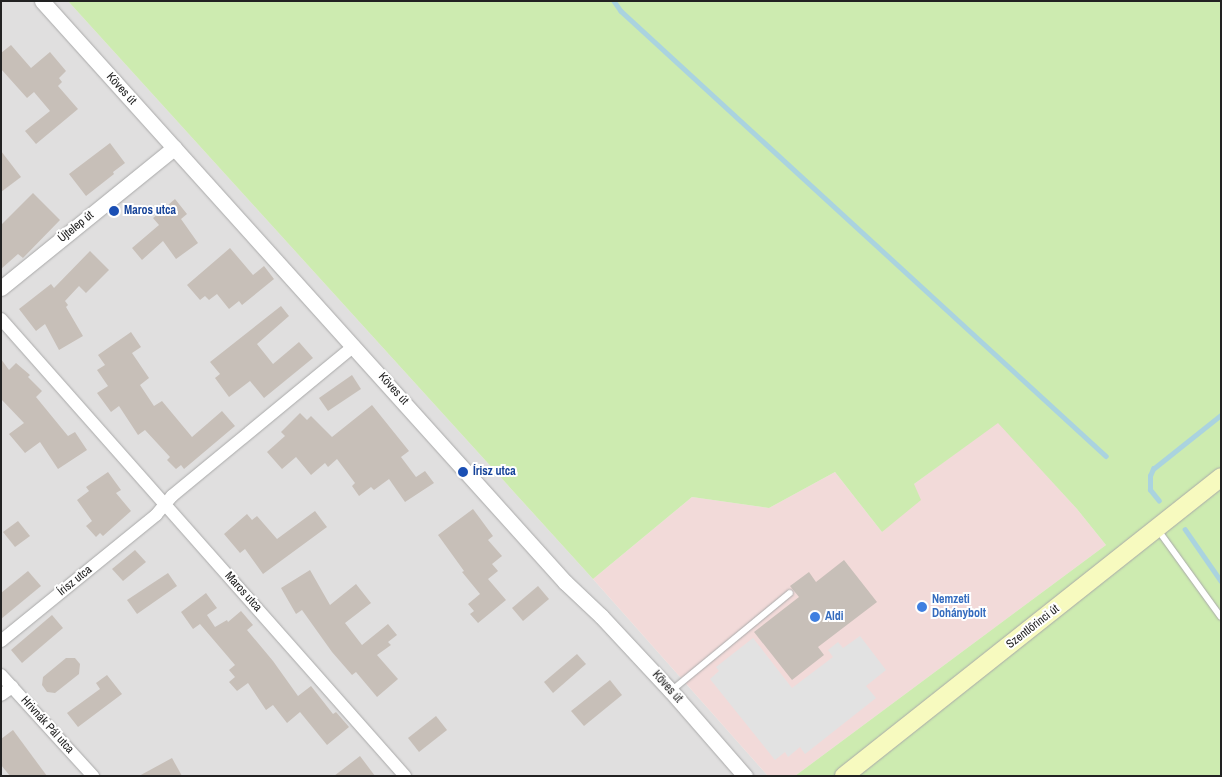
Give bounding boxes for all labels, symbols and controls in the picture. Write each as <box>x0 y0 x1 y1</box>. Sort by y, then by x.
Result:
street label: Köves út <box>103 70 139 108</box>
place label: Maros utca <box>124 204 176 218</box>
marker: Maros utca <box>108 205 120 217</box>
street label: Újtelep út <box>55 208 97 246</box>
street label: Köves út <box>375 370 411 408</box>
place label: Írisz utca <box>473 465 516 479</box>
marker: Írisz utca <box>457 466 469 478</box>
street label: Írisz utca <box>55 563 95 599</box>
street label: Maros utca <box>221 569 265 615</box>
place label: Nemzeti Dohánybolt <box>932 593 986 621</box>
marker: Nemzeti Dohánybolt <box>916 601 928 613</box>
street label: Szentlőrinci út <box>1004 602 1062 652</box>
place label: Aldi <box>825 610 844 624</box>
marker: Aldi <box>809 611 821 623</box>
street label: Köves út <box>649 668 685 706</box>
street label: Hrivnák Pál utca <box>17 693 77 757</box>

